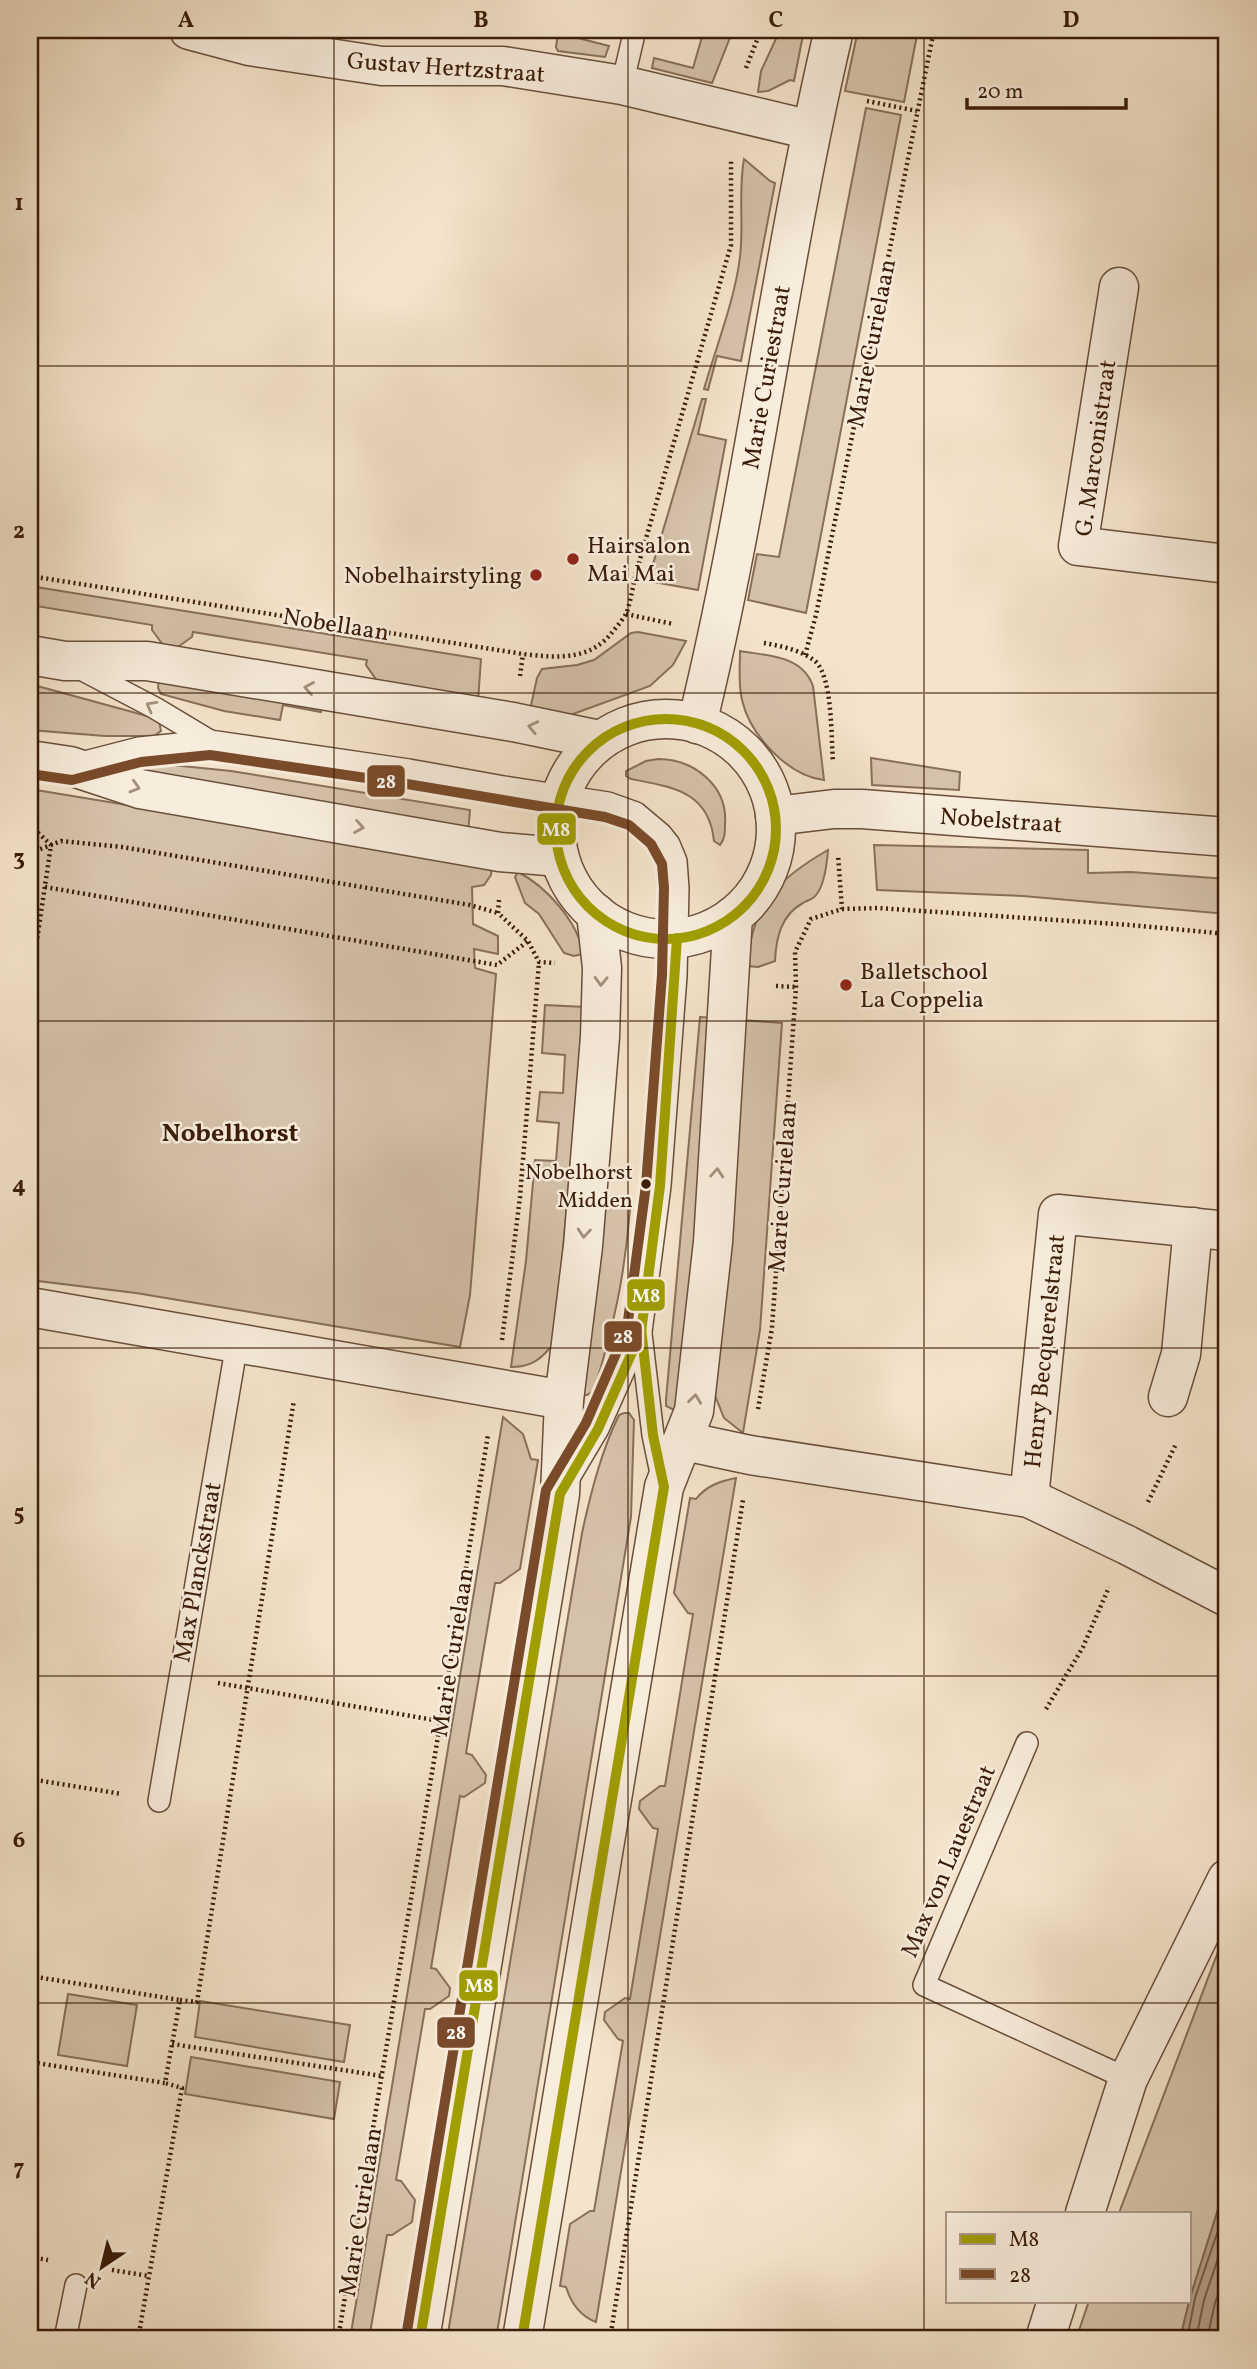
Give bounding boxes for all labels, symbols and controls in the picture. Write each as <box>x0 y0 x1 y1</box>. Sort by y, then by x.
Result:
text: A <box>178 5 194 37</box>
text: B <box>473 5 489 37</box>
text: C <box>769 5 783 37</box>
text: D <box>1063 5 1080 37</box>
street label: Gustav Hertzstraat <box>346 45 546 93</box>
scale bar <box>967 66 1126 110</box>
text: 20 m <box>977 78 1023 107</box>
text: 1 <box>14 188 24 220</box>
street label: Marie Curielaan <box>840 256 906 431</box>
street label: Marie Curiestraat <box>735 283 801 472</box>
street label: G. Marconistraat <box>1068 358 1126 539</box>
text: 2 <box>13 516 25 548</box>
place label: Hairsalon Mai Mai <box>587 530 691 592</box>
marker: Hairsalon Mai Mai <box>565 551 581 567</box>
place label: Nobelhairstyling <box>344 560 522 594</box>
marker: Nobelhairstyling <box>528 567 544 583</box>
street label: Nobellaan <box>280 601 391 651</box>
one-way arrow <box>303 681 315 696</box>
one-way arrow <box>146 701 158 714</box>
one-way arrow <box>527 720 539 735</box>
line badge: 28 <box>366 764 406 798</box>
text: 28 <box>376 770 396 796</box>
one-way arrow <box>128 779 140 793</box>
street label: Nobelstraat <box>938 801 1063 843</box>
line badge: M8 <box>536 812 577 846</box>
text: M8 <box>542 818 570 844</box>
one-way arrow <box>353 819 364 834</box>
text: 3 <box>13 843 25 875</box>
place label: Balletschool La Coppelia <box>860 956 988 1018</box>
one-way arrow <box>593 977 609 987</box>
marker: Balletschool La Coppelia <box>838 977 854 993</box>
street label: Marie Curielaan <box>761 1101 807 1274</box>
district label: Nobelhorst <box>162 1116 298 1152</box>
place label: Nobelhorst Midden <box>525 1158 633 1217</box>
one-way arrow <box>709 1167 724 1178</box>
text: 4 <box>12 1170 26 1202</box>
marker: Nobelhorst Midden <box>639 1177 653 1191</box>
one-way arrow <box>577 1228 592 1239</box>
street label: Henry Becquerelstraat <box>1017 1232 1075 1470</box>
line badge: M8 <box>626 1278 666 1312</box>
text: M8 <box>632 1284 660 1310</box>
line badge: 28 <box>603 1320 643 1353</box>
text: 28 <box>613 1325 633 1351</box>
one-way arrow <box>687 1394 702 1405</box>
street label: Max Planckstraat <box>166 1479 232 1665</box>
text: 5 <box>13 1498 25 1530</box>
street label: Marie Curielaan <box>424 1565 484 1739</box>
street label: Max von Lauestraat <box>894 1760 1006 1963</box>
text: 6 <box>13 1825 25 1857</box>
line badge: M8 <box>458 1969 499 2002</box>
text: M8 <box>465 1974 493 2000</box>
line badge: 28 <box>436 2016 476 2049</box>
text: 28 <box>446 2021 466 2047</box>
street label: Marie Curielaan <box>332 2125 392 2299</box>
text: 7 <box>14 2153 25 2185</box>
legend <box>946 2212 1190 2302</box>
text: M8 <box>1009 2226 1039 2255</box>
north arrow <box>66 2232 136 2302</box>
text: 28 <box>1009 2262 1031 2291</box>
text: N <box>80 2265 107 2294</box>

